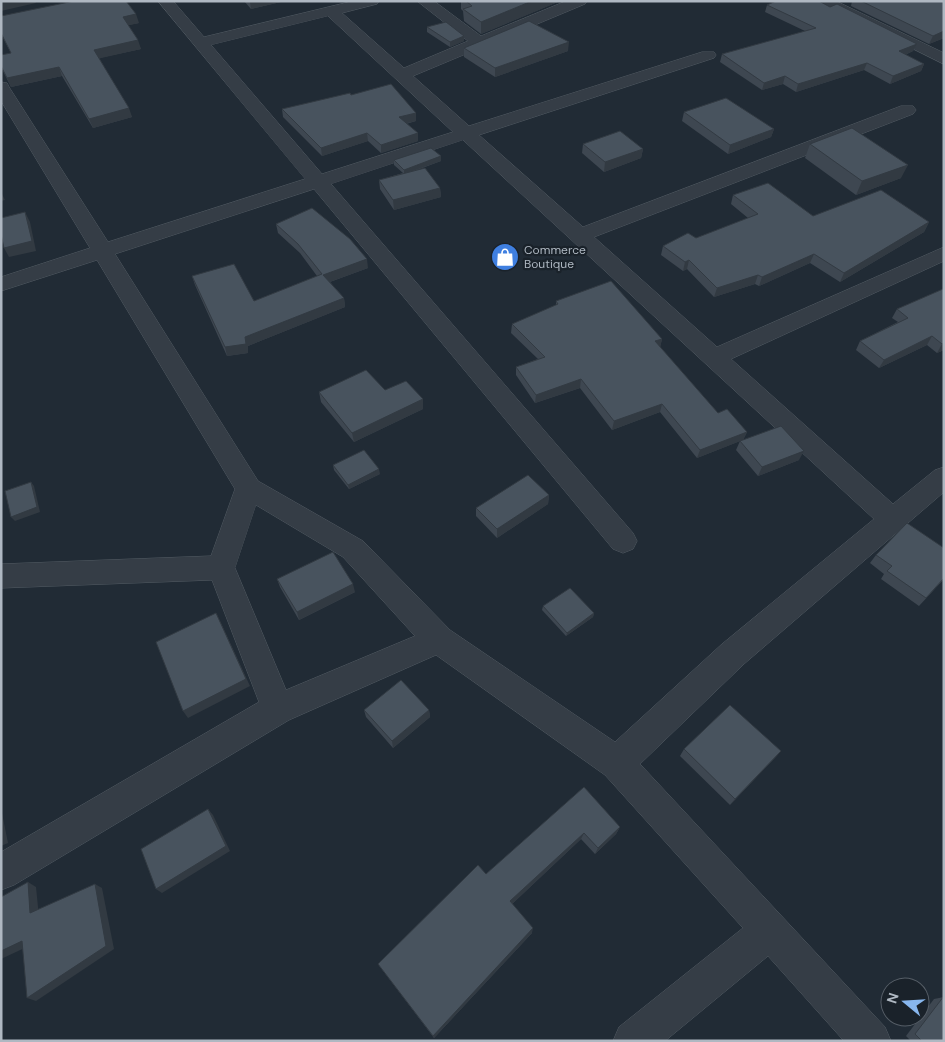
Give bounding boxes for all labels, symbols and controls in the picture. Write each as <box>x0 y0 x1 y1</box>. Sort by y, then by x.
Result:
shop icon: Commerce Boutique <box>490 242 520 272</box>
place label: Commerce Boutique <box>524 242 586 272</box>
north arrow <box>880 977 930 1027</box>
text: N <box>882 990 903 1006</box>

